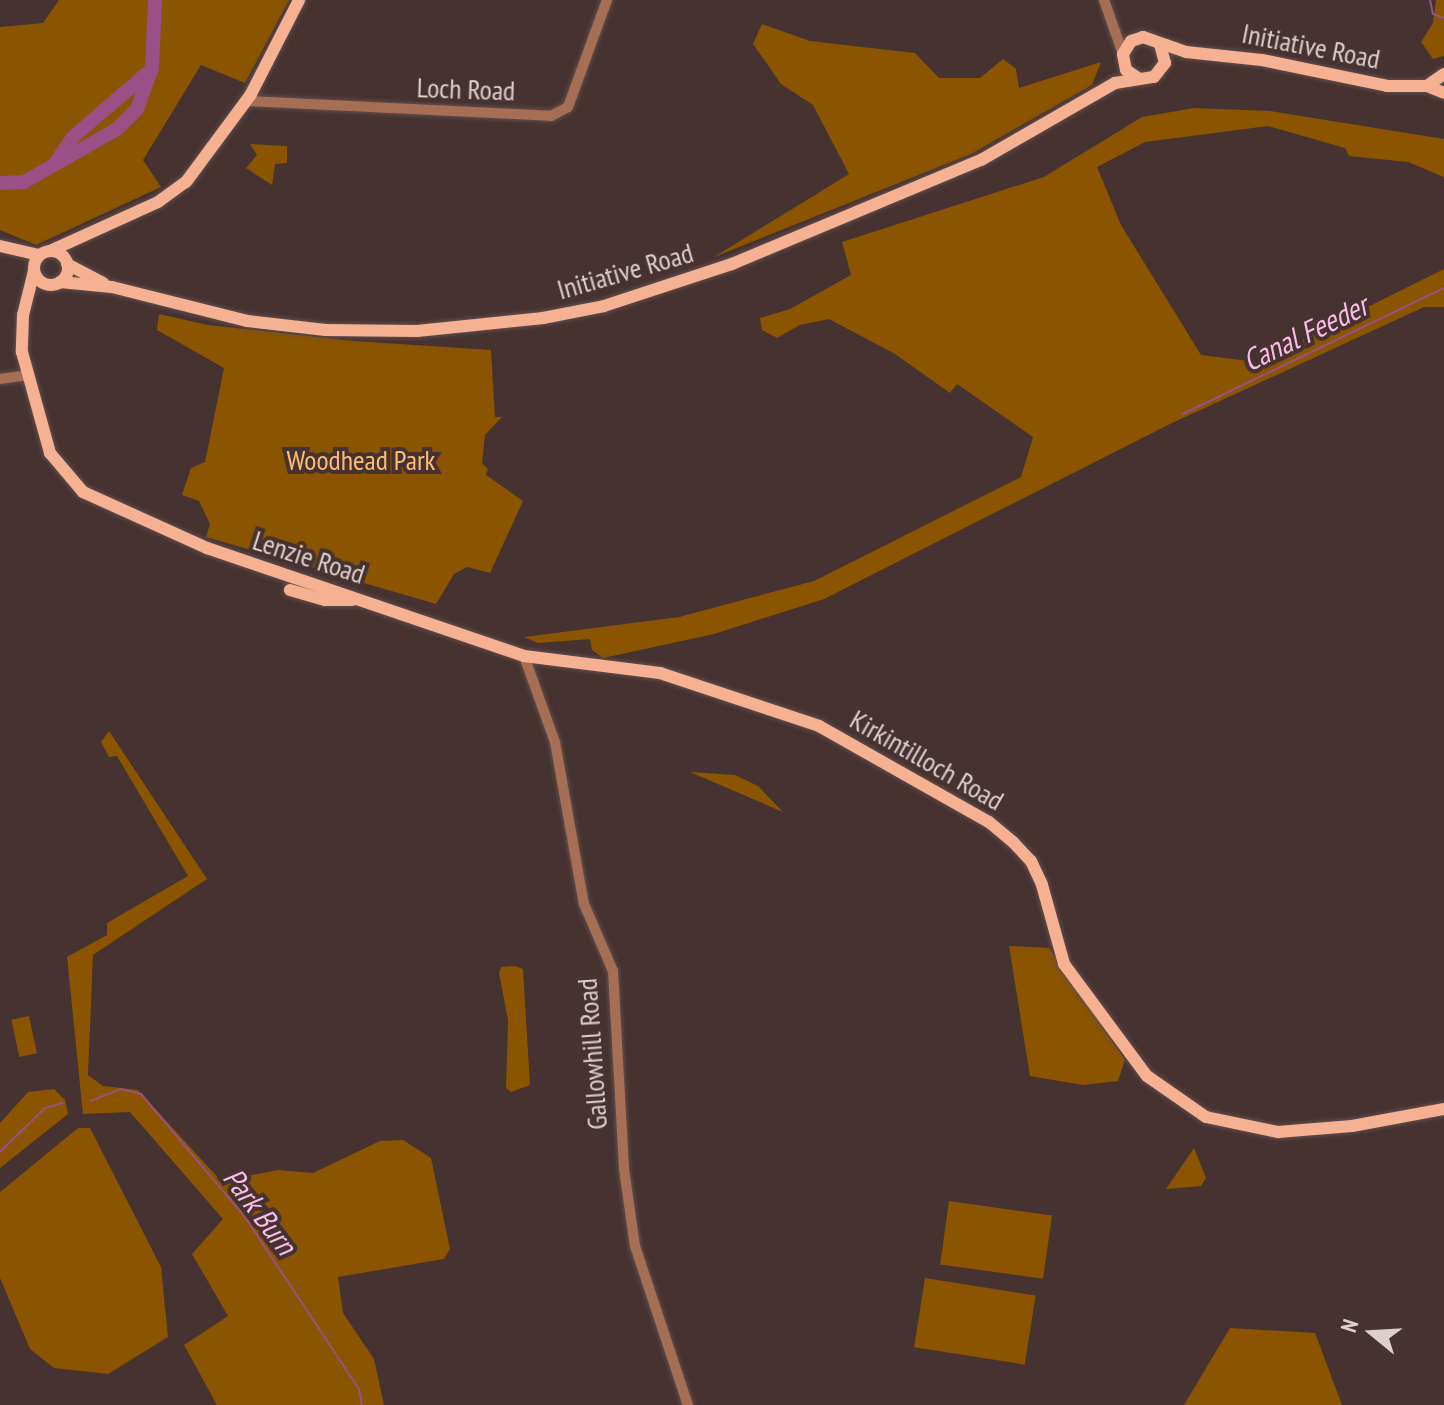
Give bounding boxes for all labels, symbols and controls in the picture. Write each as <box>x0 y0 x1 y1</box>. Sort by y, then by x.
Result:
street label: Initiative Road <box>1239 16 1383 76</box>
street label: Loch Road <box>416 70 516 108</box>
street label: Initiative Road <box>553 236 697 306</box>
water label: Canal Feeder <box>1237 287 1373 379</box>
park label: Woodhead Park <box>287 443 435 477</box>
street label: Lenzie Road <box>249 523 369 591</box>
street label: Kirkintilloch Road <box>844 703 1010 817</box>
street label: Gallowhill Road <box>570 977 614 1131</box>
water label: Park Burn <box>216 1160 304 1262</box>
north arrow <box>1332 1293 1412 1373</box>
text: N <box>1334 1316 1364 1336</box>

